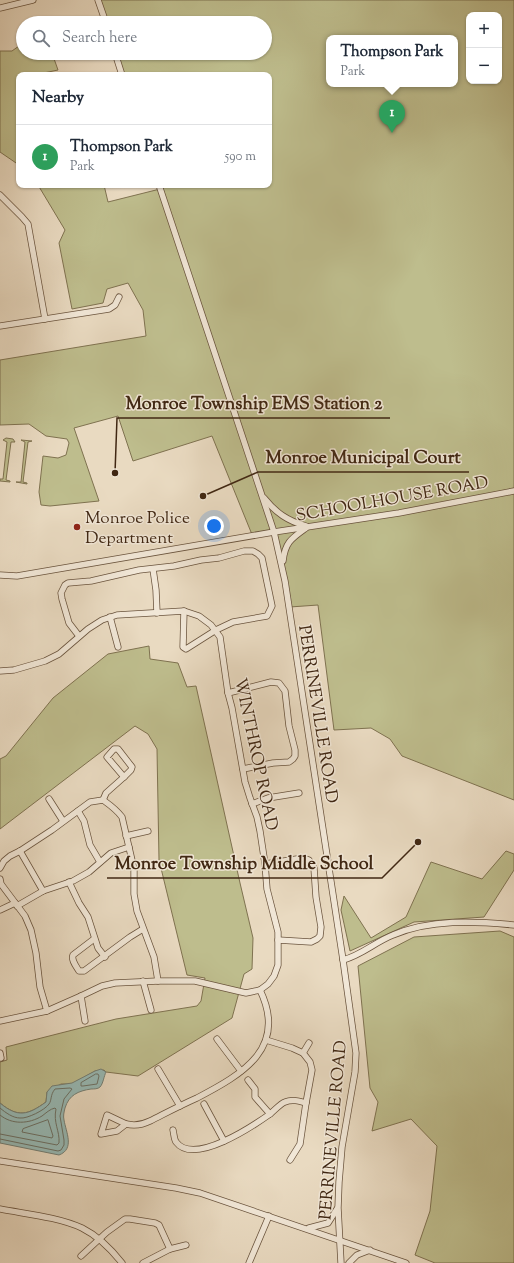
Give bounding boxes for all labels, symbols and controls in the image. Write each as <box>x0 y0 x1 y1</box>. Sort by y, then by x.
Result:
map controls <box>466 12 502 84</box>
button: + <box>466 12 502 48</box>
search box <box>16 16 272 60</box>
icon: search <box>30 27 52 49</box>
text: Search here <box>62 28 137 49</box>
popup <box>326 35 458 87</box>
text: Thompson Park <box>341 42 443 63</box>
button: − <box>466 48 502 84</box>
text: Park <box>341 63 365 81</box>
text: Nearby <box>32 86 84 110</box>
pin: 1 <box>379 100 405 133</box>
text: Thompson Park <box>70 137 173 158</box>
text: 1 <box>43 148 47 166</box>
text: 590 m <box>225 148 256 166</box>
text: Park <box>70 158 95 176</box>
callout: Monroe Township EMS Station 2 <box>117 388 390 418</box>
text: Monroe Township EMS Station 2 <box>125 392 383 418</box>
callout: Monroe Municipal Court <box>258 442 469 472</box>
text: Monroe Municipal Court <box>265 446 461 472</box>
street label: SCHOOLHOUSE ROAD <box>294 471 490 529</box>
place label: Monroe Police Department <box>85 507 190 551</box>
your location <box>204 516 224 536</box>
marker: Monroe Police Department <box>72 522 82 532</box>
street label: PERRINEVILLE ROAD <box>291 624 343 805</box>
street label: WINTHROP ROAD <box>227 676 283 833</box>
callout: Monroe Township Middle School <box>107 848 382 878</box>
text: Monroe Township Middle School <box>115 852 374 878</box>
street label: PERRINEVILLE ROAD <box>314 1039 354 1221</box>

